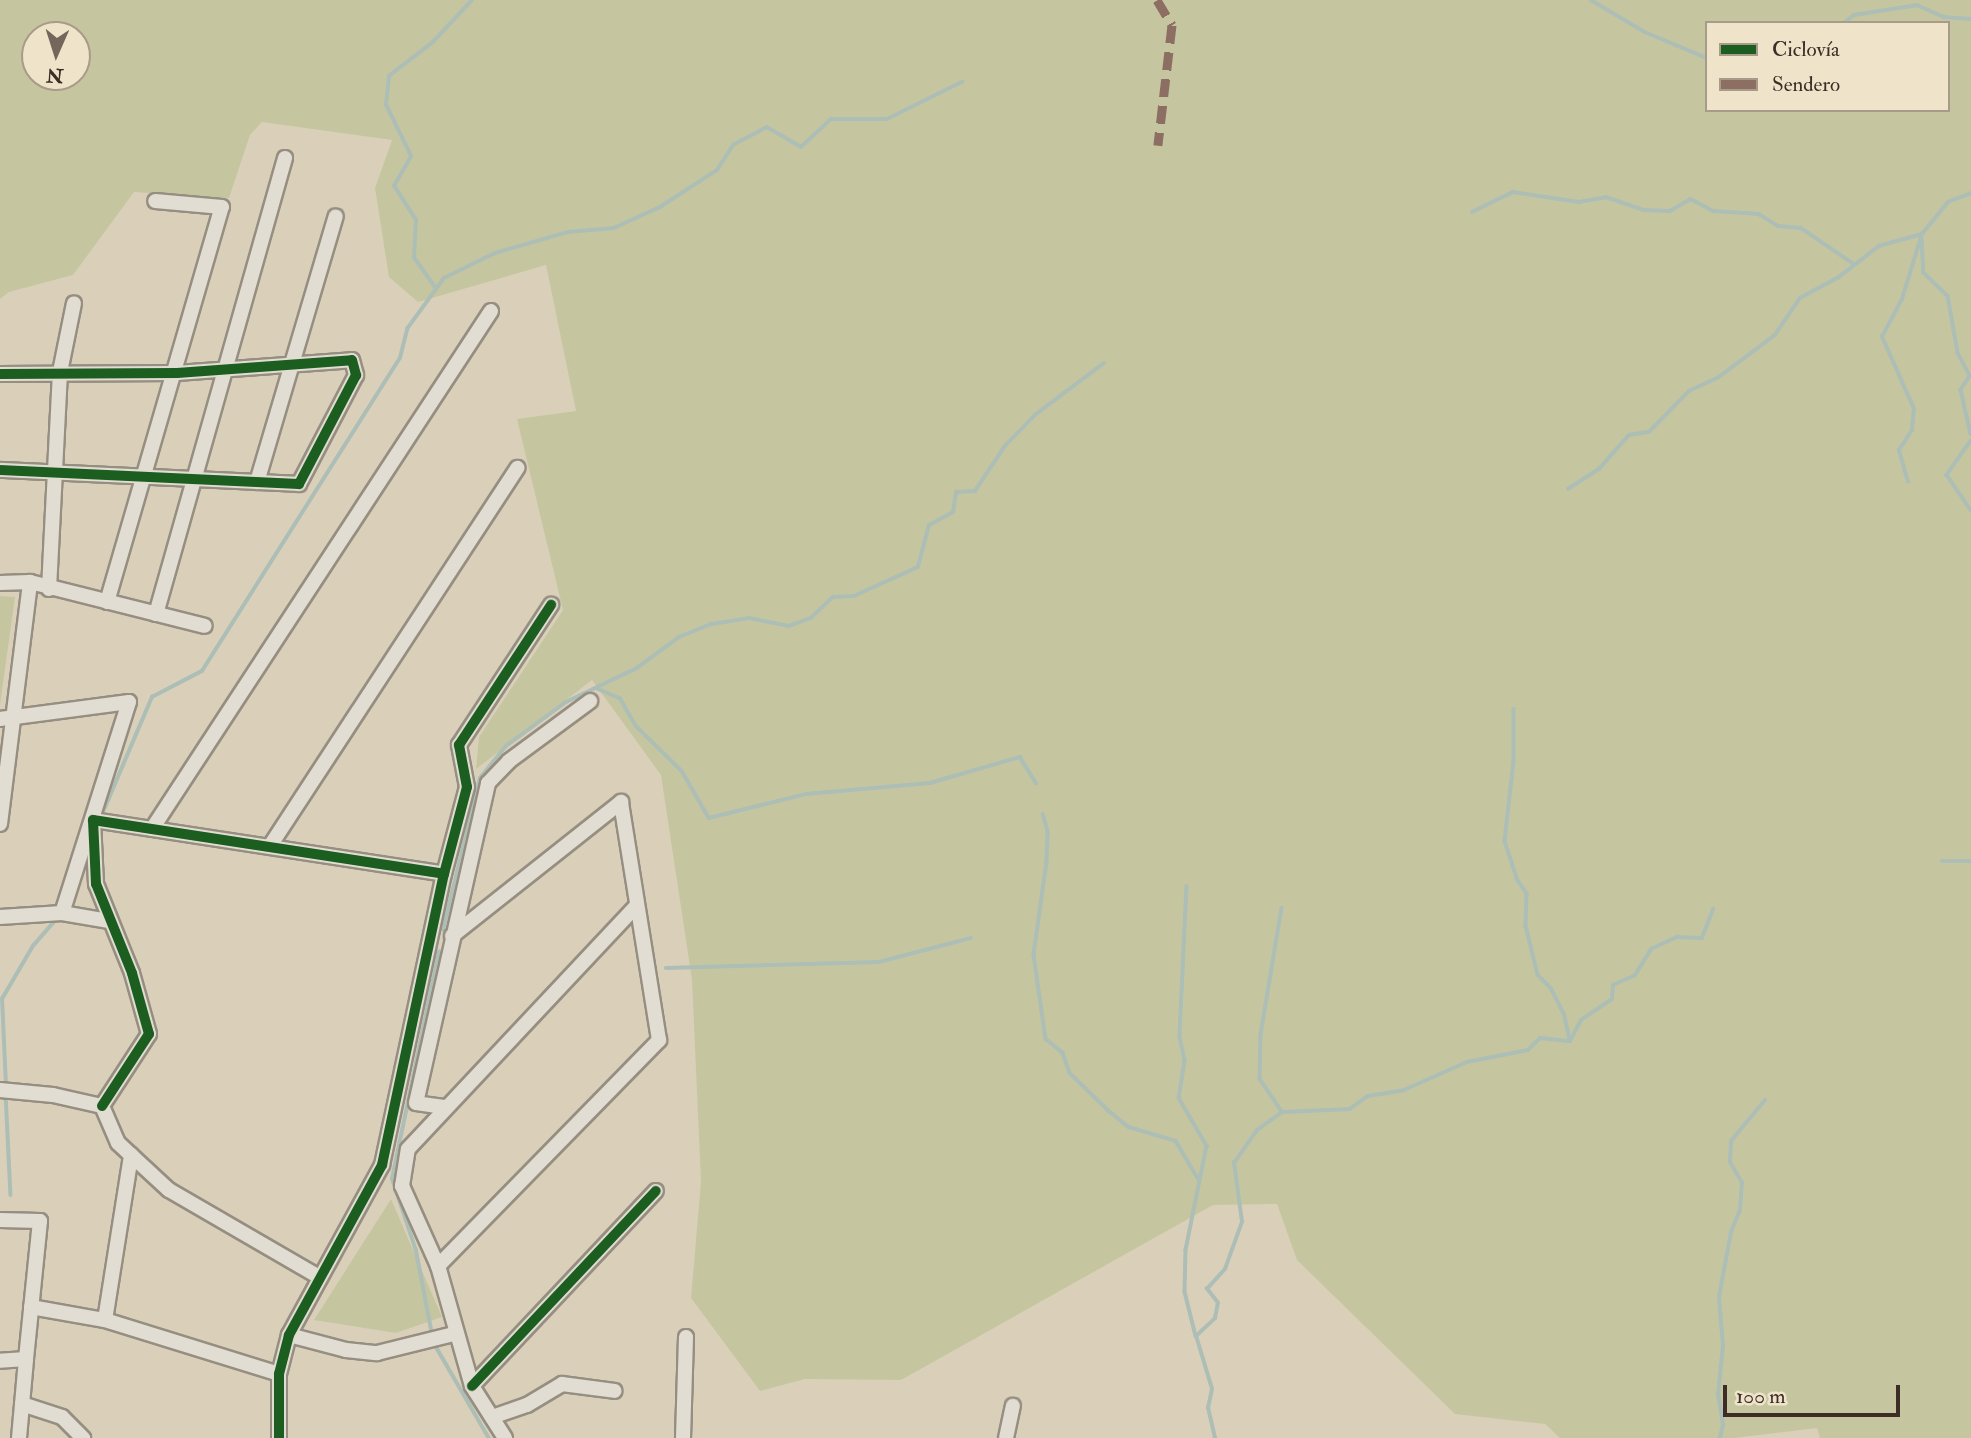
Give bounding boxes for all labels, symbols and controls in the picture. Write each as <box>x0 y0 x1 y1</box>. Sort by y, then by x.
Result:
north arrow <box>21 21 91 91</box>
legend <box>1705 21 1950 112</box>
text: Ciclovía <box>1772 36 1840 63</box>
text: N <box>46 63 64 87</box>
text: Sendero <box>1772 71 1840 98</box>
scale bar <box>1726 1372 1903 1416</box>
text: 100 m <box>1736 1383 1786 1410</box>

